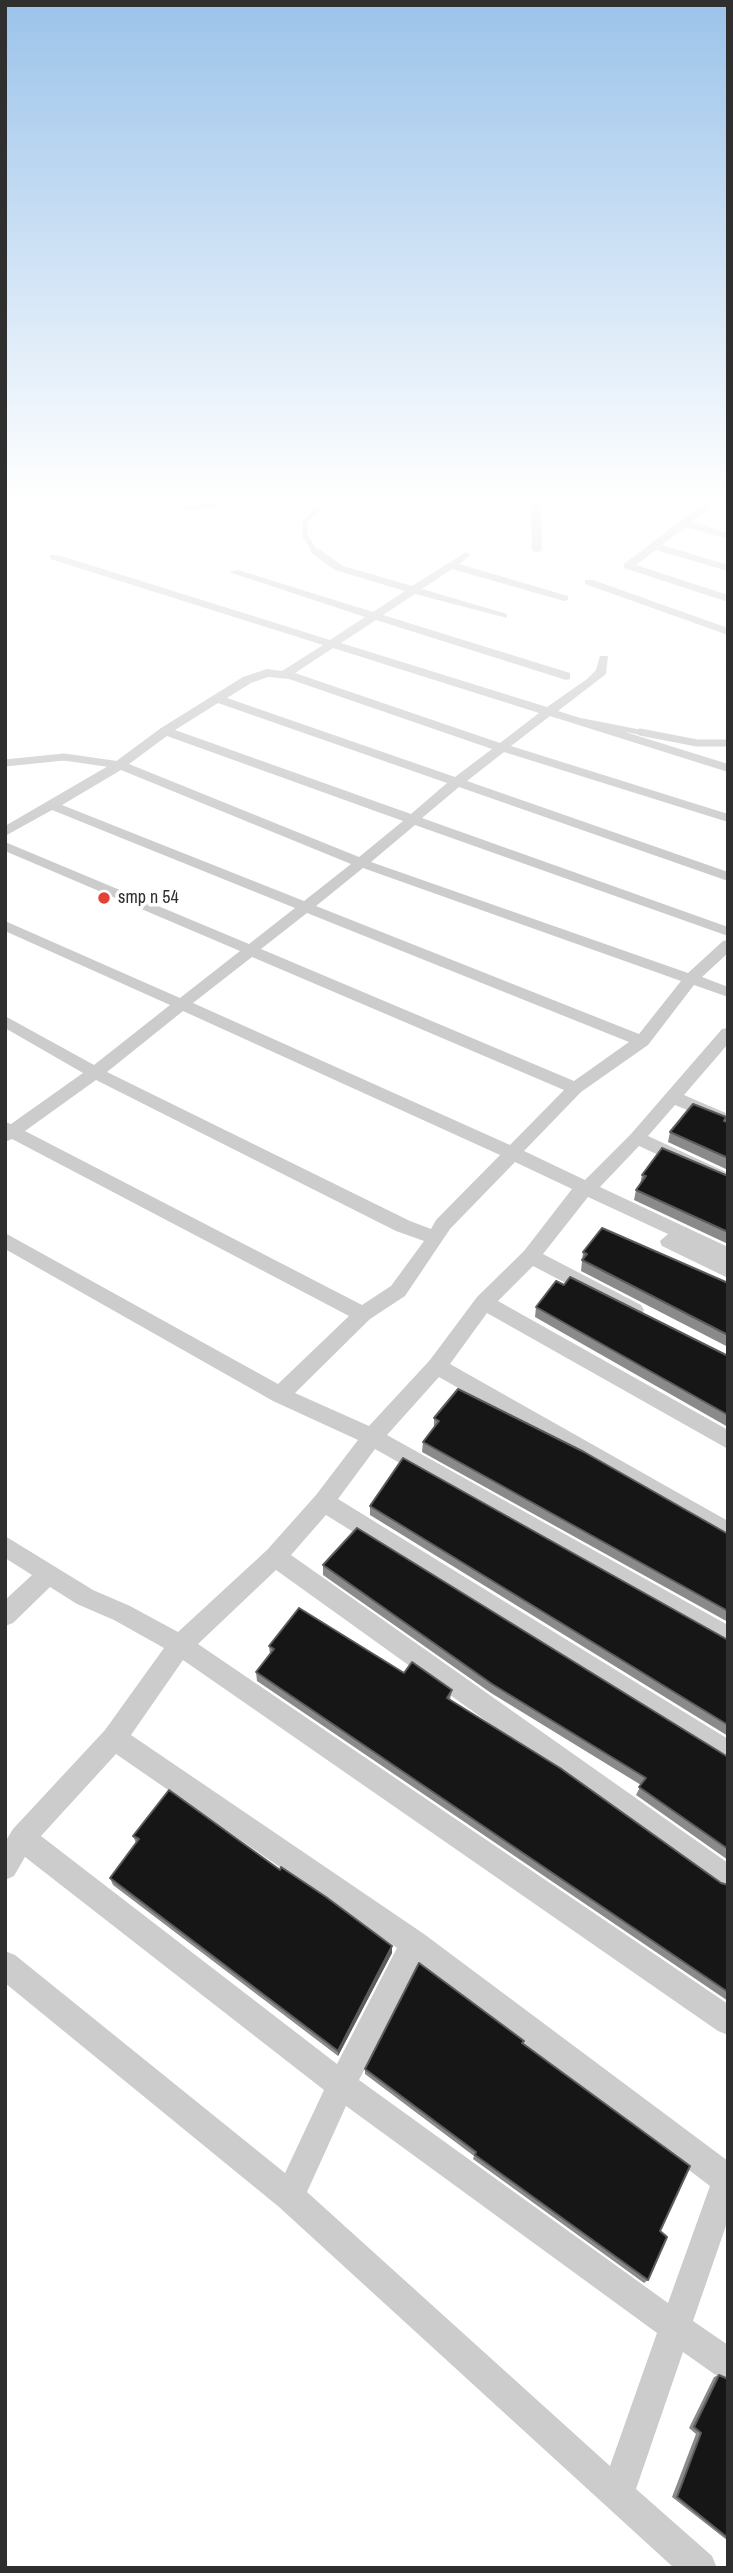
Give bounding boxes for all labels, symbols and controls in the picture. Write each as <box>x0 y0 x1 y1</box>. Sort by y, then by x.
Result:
place label: smp n 54 <box>118 887 179 909</box>
marker: smp n 54 <box>96 890 112 906</box>

